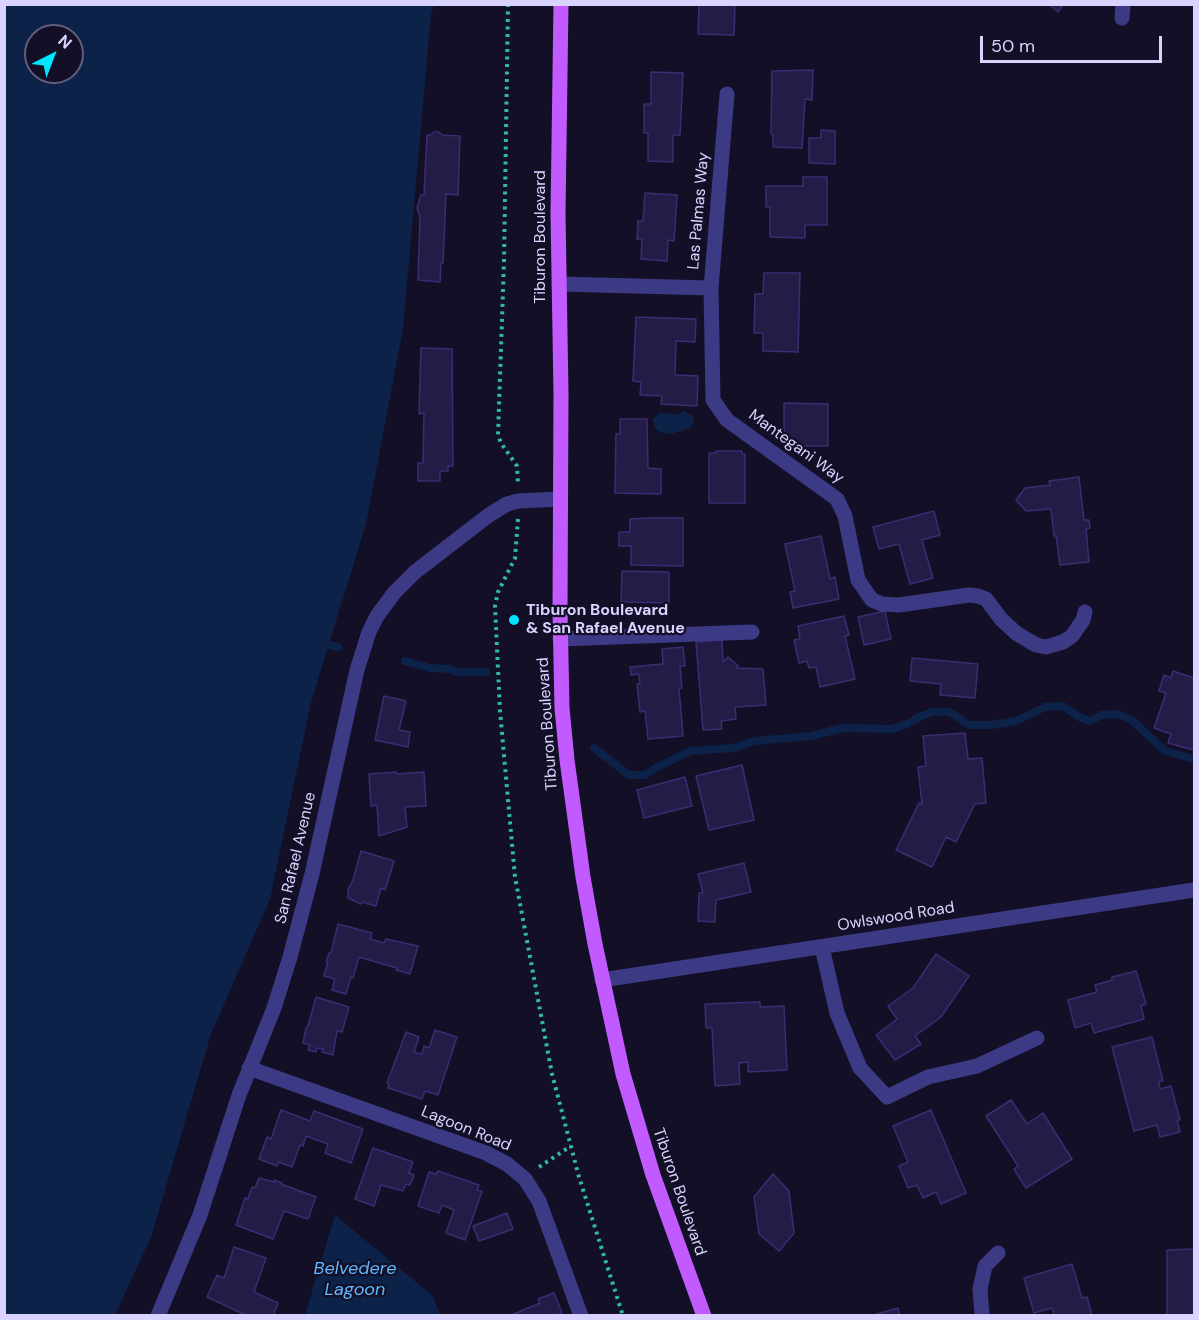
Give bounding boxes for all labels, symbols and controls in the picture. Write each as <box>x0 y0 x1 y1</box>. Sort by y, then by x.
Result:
north arrow <box>24 24 84 84</box>
scale bar <box>983 24 1164 62</box>
text: N <box>54 30 76 53</box>
text: 50 m <box>991 34 1035 58</box>
street label: Las Palmas Way <box>684 151 714 271</box>
street label: Tiburon Boulevard <box>531 170 551 304</box>
street label: Mantegani Way <box>744 406 848 488</box>
place label: Tiburon Boulevard & San Rafael Avenue <box>526 601 685 639</box>
marker: Tiburon Boulevard & San Rafael Avenue <box>507 613 521 627</box>
street label: Tiburon Boulevard <box>534 657 562 791</box>
street label: San Rafael Avenue <box>272 790 320 926</box>
street label: Owlswood Road <box>836 898 956 936</box>
street label: Lagoon Road <box>418 1102 514 1156</box>
street label: Tiburon Boulevard <box>648 1126 710 1258</box>
water label: Belvedere Lagoon <box>314 1258 396 1300</box>

